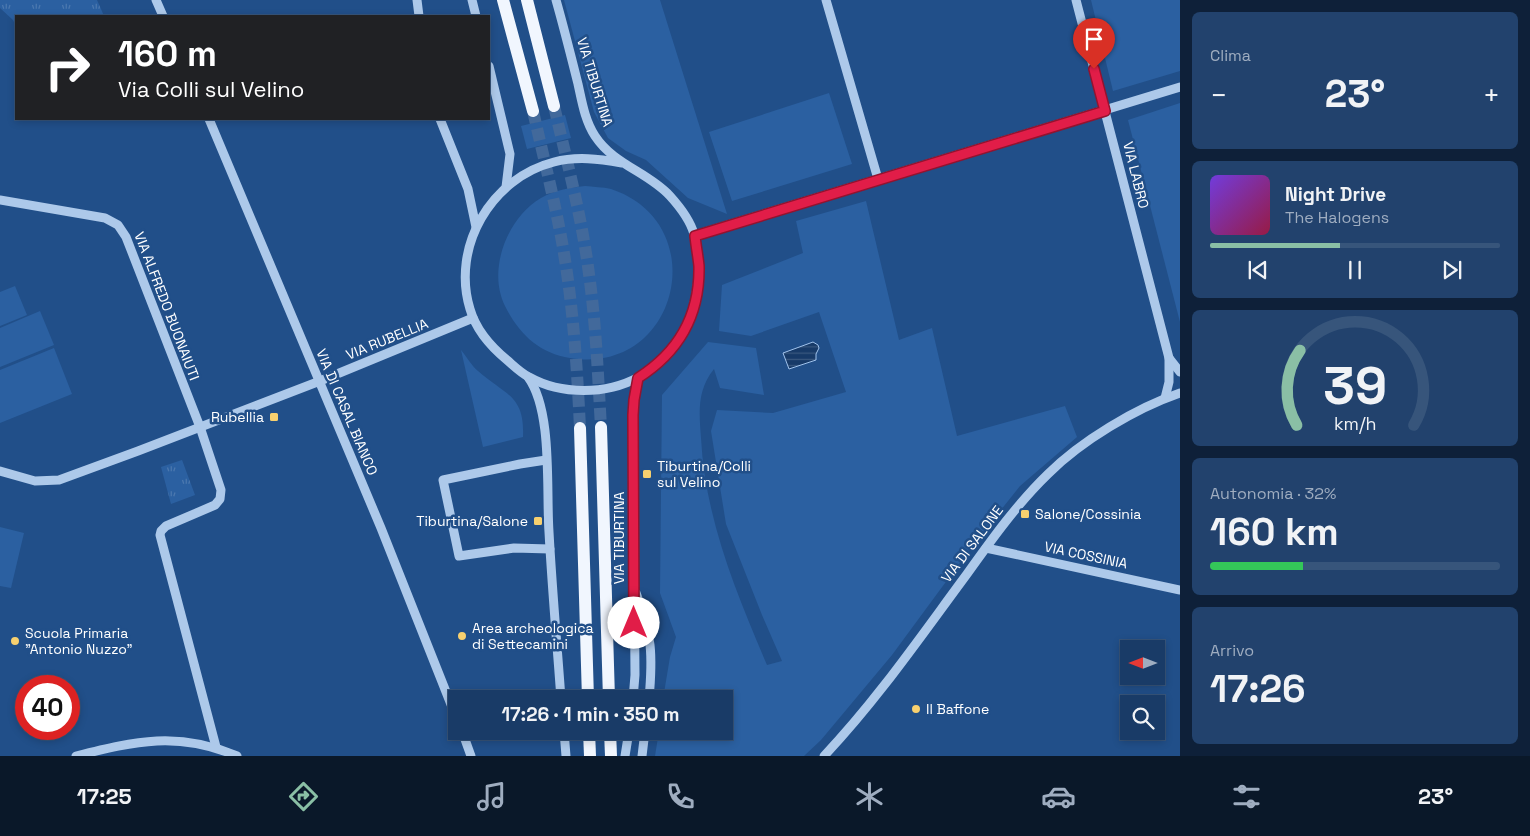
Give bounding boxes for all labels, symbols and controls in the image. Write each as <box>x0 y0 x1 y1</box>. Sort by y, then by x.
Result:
pin <box>1073 18 1115 69</box>
icon: arrive <box>1080 25 1108 53</box>
text: 160 m <box>118 32 217 76</box>
icon: right <box>35 35 100 100</box>
street label: VIA TIBURTINA <box>573 35 617 129</box>
text: Clima <box>1210 45 1251 66</box>
text: 23° <box>1325 70 1385 118</box>
text: Via Colli sul Velino <box>118 75 304 103</box>
text: − <box>1210 77 1227 113</box>
text: + <box>1483 77 1500 113</box>
street label: VIA LABRO <box>1119 140 1153 210</box>
text: Night Drive <box>1285 182 1386 207</box>
text: The Halogens <box>1285 207 1389 228</box>
street label: VIA ALFREDO BUONAIUTI <box>130 229 204 383</box>
icon: previous <box>1244 256 1272 284</box>
icon: pause <box>1341 256 1369 284</box>
icon: next <box>1438 256 1466 284</box>
street label: VIA RUBELLIA <box>343 314 431 364</box>
street label: VIA DI CASAL BIANCO <box>312 346 382 478</box>
text: 39 <box>1323 353 1387 419</box>
place label: Rubellia <box>211 408 264 426</box>
marker: Rubellia <box>268 411 280 423</box>
text: km/h <box>1334 412 1376 435</box>
place label: Tiburtina/Colli sul Velino <box>657 457 751 491</box>
marker: Tiburtina/Colli sul Velino <box>641 468 653 480</box>
text: Autonomia · 32% <box>1210 483 1336 504</box>
street label: VIA TIBURTINA <box>610 492 628 584</box>
street label: VIA DI SALONE <box>937 502 1007 586</box>
place label: Salone/Cossinia <box>1035 505 1141 523</box>
marker: Salone/Cossinia <box>1019 508 1031 520</box>
text: 160 km <box>1210 508 1339 556</box>
place label: Tiburtina/Salone <box>416 512 528 530</box>
marker: Tiburtina/Salone <box>532 515 544 527</box>
street label: VIA COSSINIA <box>1043 537 1130 573</box>
position arrow <box>607 596 659 648</box>
place label: Area archeologica di Settecamini <box>472 619 594 653</box>
place label: Scuola Primaria "Antonio Nuzzo" <box>25 624 132 658</box>
marker: Area archeologica di Settecamini <box>456 630 468 642</box>
marker: Scuola Primaria "Antonio Nuzzo" <box>9 635 21 647</box>
north arrow <box>1120 640 1165 685</box>
map controls <box>1120 640 1165 740</box>
text: Arrivo <box>1210 640 1254 661</box>
text: 17:26 <box>1210 665 1306 713</box>
speed limit sign: 40 <box>15 675 80 740</box>
button: search <box>1120 695 1165 740</box>
place label: Il Baffone <box>926 700 989 718</box>
text: 17:26 · 1 min · 350 m <box>501 702 680 727</box>
marker: Il Baffone <box>910 703 922 715</box>
icon: directions <box>286 779 321 814</box>
icon: music <box>474 779 509 814</box>
icon: phone <box>663 779 698 814</box>
icon: climate <box>852 779 887 814</box>
icon: car <box>1041 779 1076 814</box>
icon: filters <box>1229 779 1264 814</box>
text: 17:25 <box>77 782 132 810</box>
text: 23° <box>1418 782 1453 810</box>

